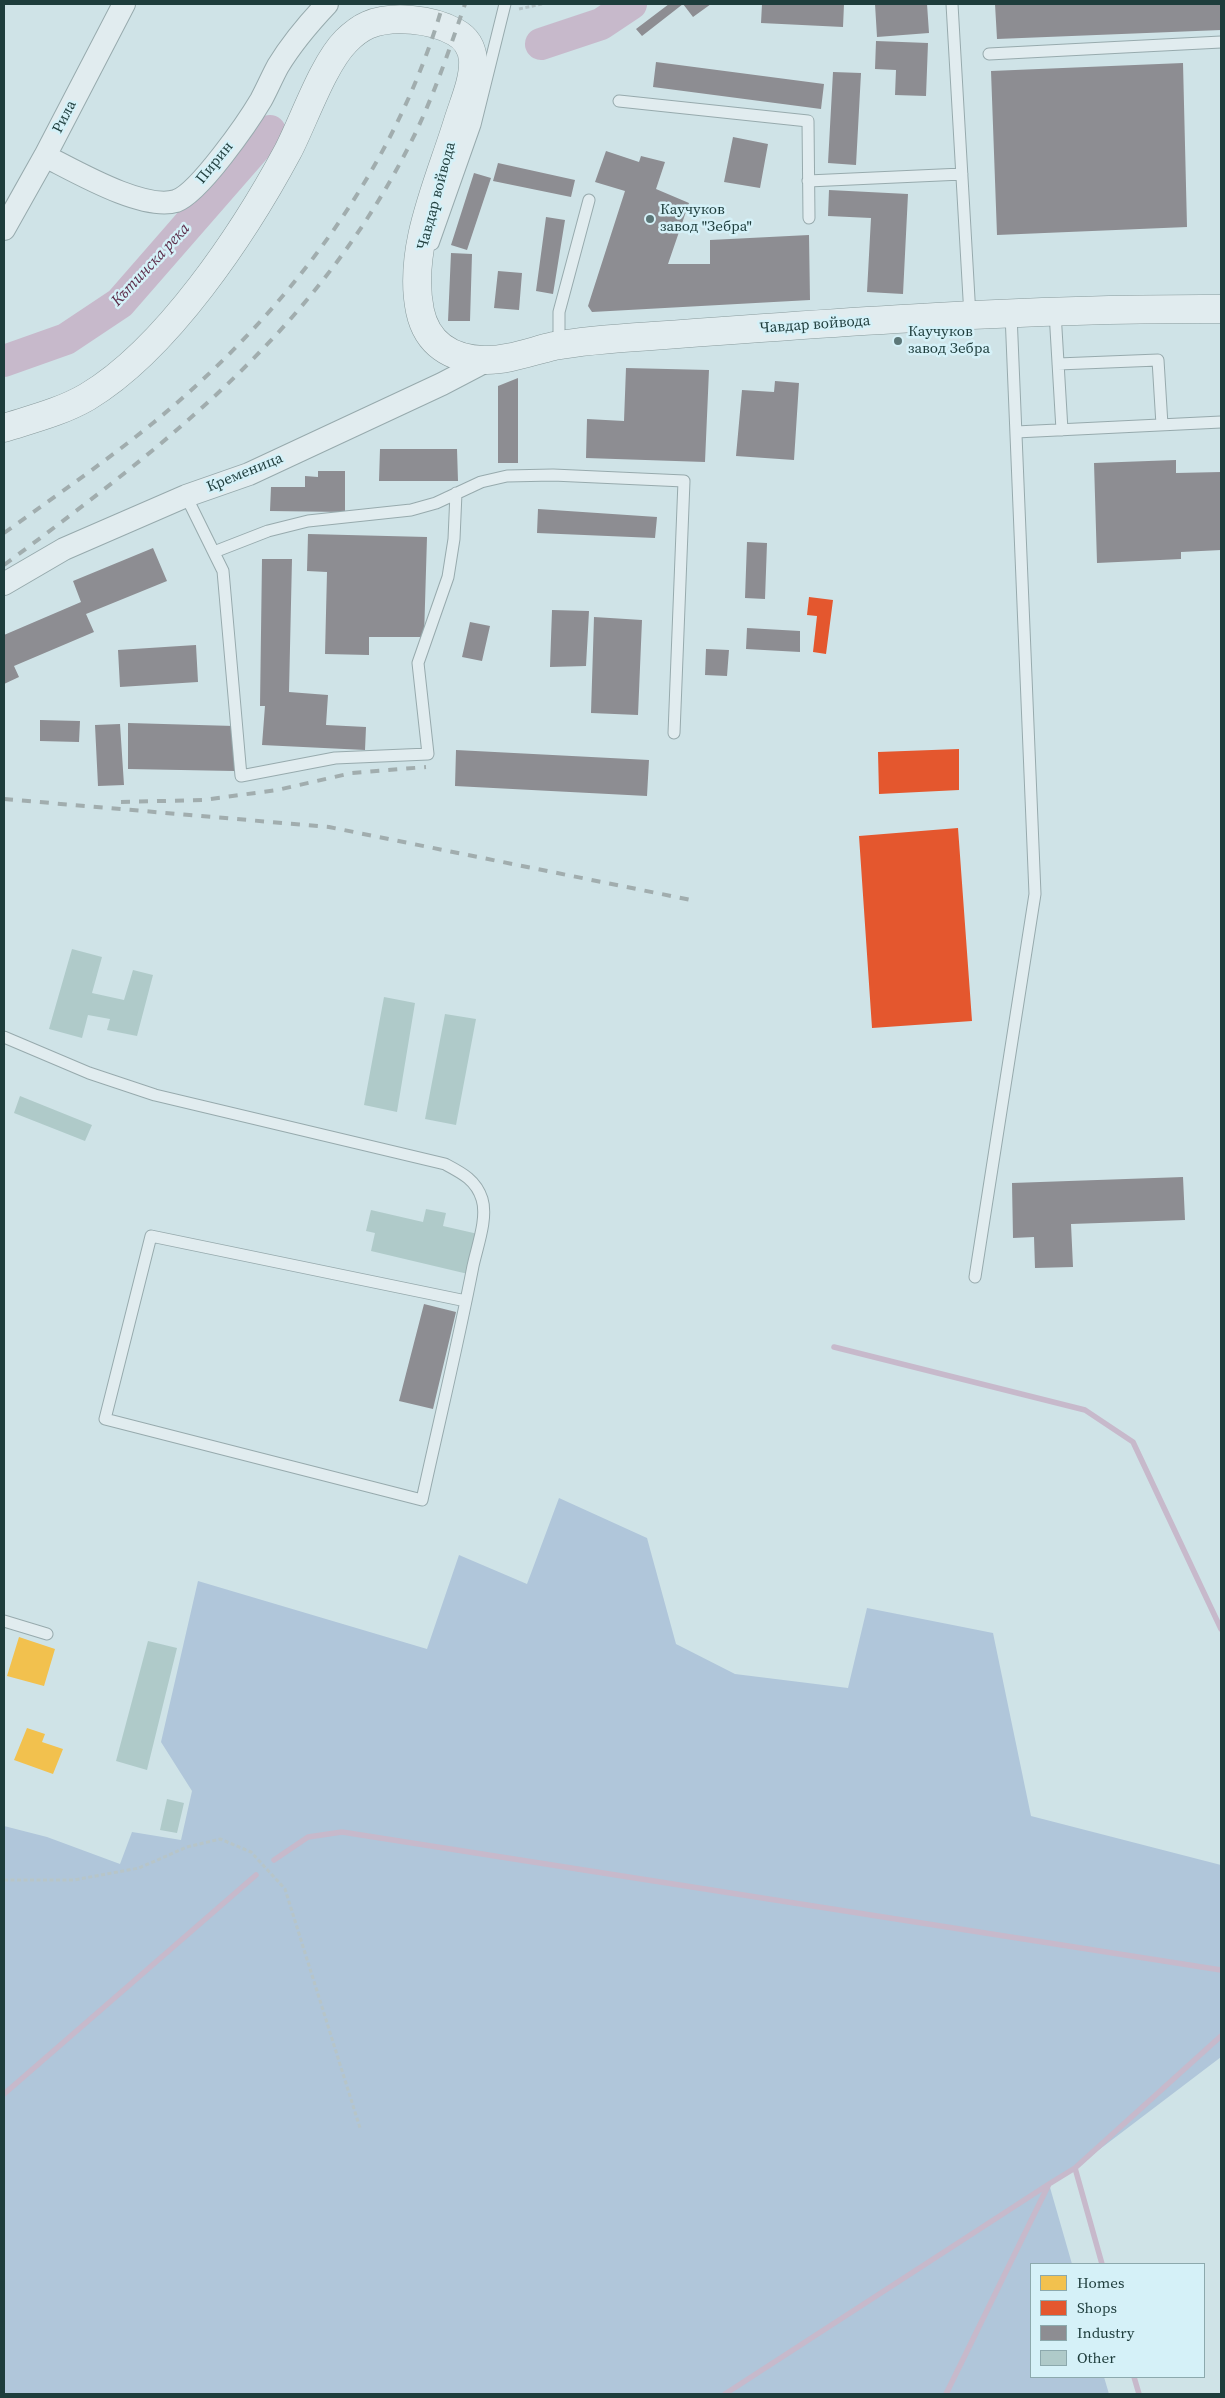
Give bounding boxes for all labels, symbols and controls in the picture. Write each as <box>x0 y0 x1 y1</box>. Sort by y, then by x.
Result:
street label: Рила <box>49 98 81 136</box>
street label: Пирин <box>193 138 237 188</box>
street label: Чавдар войвода <box>414 140 460 252</box>
place label: Каучуков завод "Зебра" <box>660 201 752 236</box>
marker: Каучуков завод "Зебра" <box>644 213 656 225</box>
water label: Кътинска река <box>108 220 194 310</box>
street label: Чавдар войвода <box>759 312 871 338</box>
place label: Каучуков завод Зебра <box>908 323 990 358</box>
marker: Каучуков завод Зебра <box>892 335 904 347</box>
street label: Кременица <box>204 450 286 496</box>
legend <box>1030 2263 1205 2378</box>
text: Homes <box>1077 2272 1124 2293</box>
text: Shops <box>1077 2297 1117 2318</box>
text: Industry <box>1077 2322 1134 2343</box>
text: Other <box>1077 2347 1116 2368</box>

